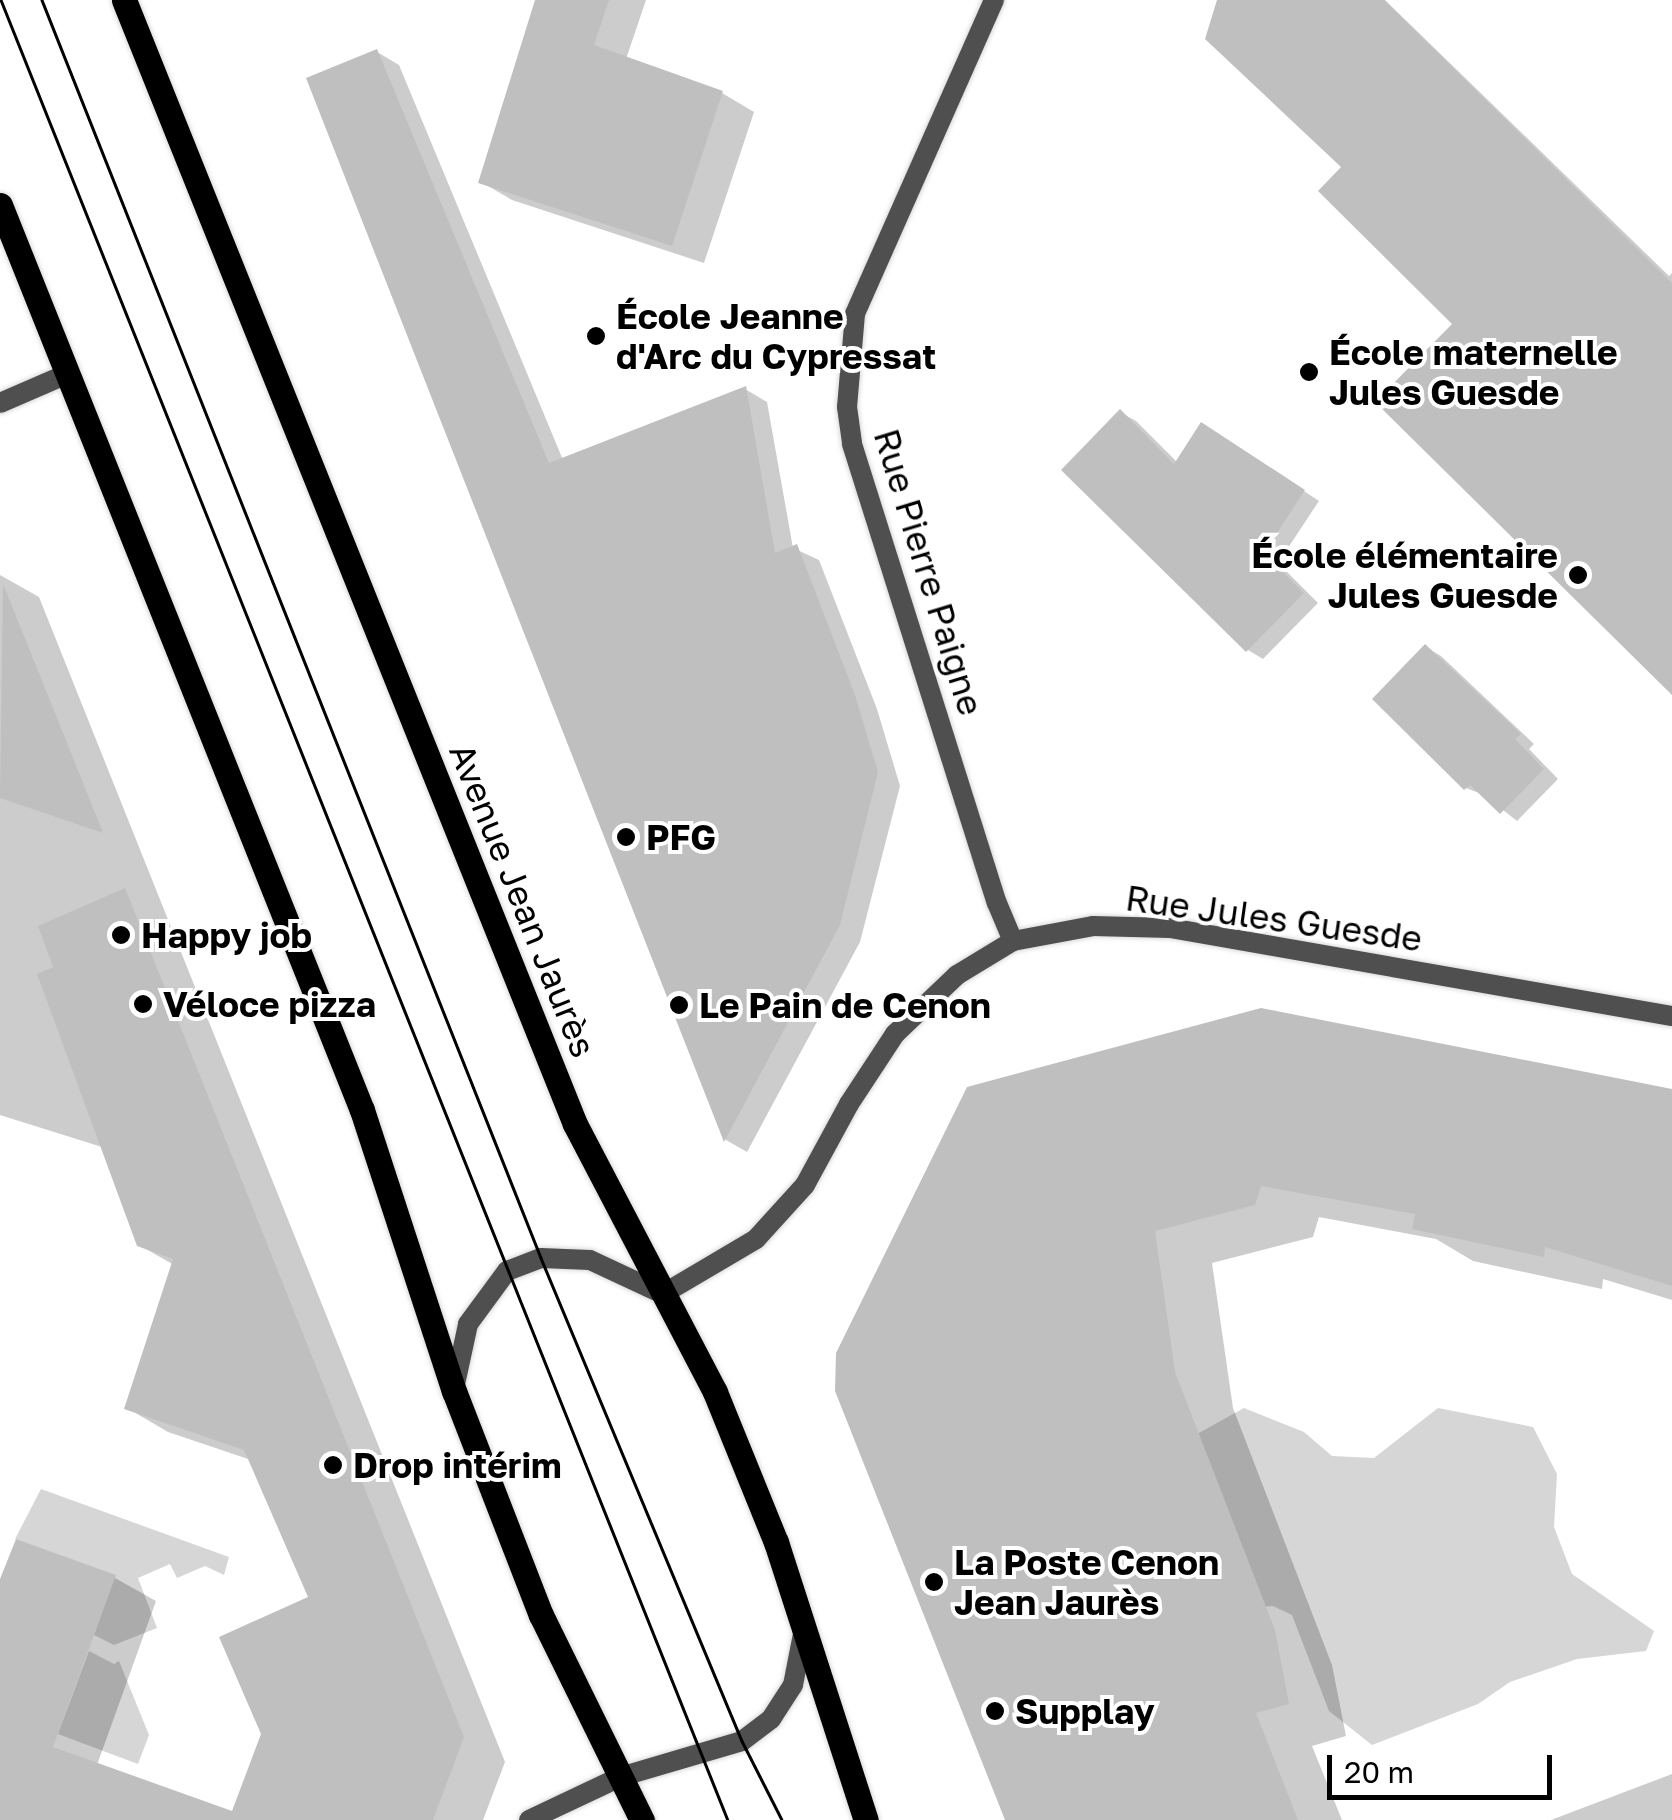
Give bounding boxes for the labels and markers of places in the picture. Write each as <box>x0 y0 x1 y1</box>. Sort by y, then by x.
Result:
place label: École Jeanne d'Arc du Cypressat <box>616 295 936 377</box>
marker: École Jeanne d'Arc du Cypressat <box>585 325 607 347</box>
place label: École maternelle Jules Guesde <box>1329 331 1618 413</box>
marker: École maternelle Jules Guesde <box>1298 361 1320 383</box>
place label: École élémentaire Jules Guesde <box>1251 534 1558 616</box>
marker: École élémentaire Jules Guesde <box>1567 564 1589 586</box>
place label: PFG <box>646 816 716 858</box>
marker: PFG <box>615 826 637 848</box>
place label: Happy job <box>141 914 312 956</box>
marker: Happy job <box>110 924 132 946</box>
place label: Véloce pizza <box>163 983 376 1025</box>
place label: Le Pain de Cenon <box>699 984 991 1026</box>
marker: Véloce pizza <box>132 993 154 1015</box>
marker: Le Pain de Cenon <box>668 994 690 1016</box>
place label: Drop intérim <box>353 1444 562 1486</box>
marker: Drop intérim <box>322 1454 344 1476</box>
place label: La Poste Cenon Jean Jaurès <box>954 1541 1219 1623</box>
marker: La Poste Cenon Jean Jaurès <box>923 1571 945 1593</box>
place label: Supplay <box>1015 1690 1155 1732</box>
marker: Supplay <box>984 1700 1006 1722</box>

